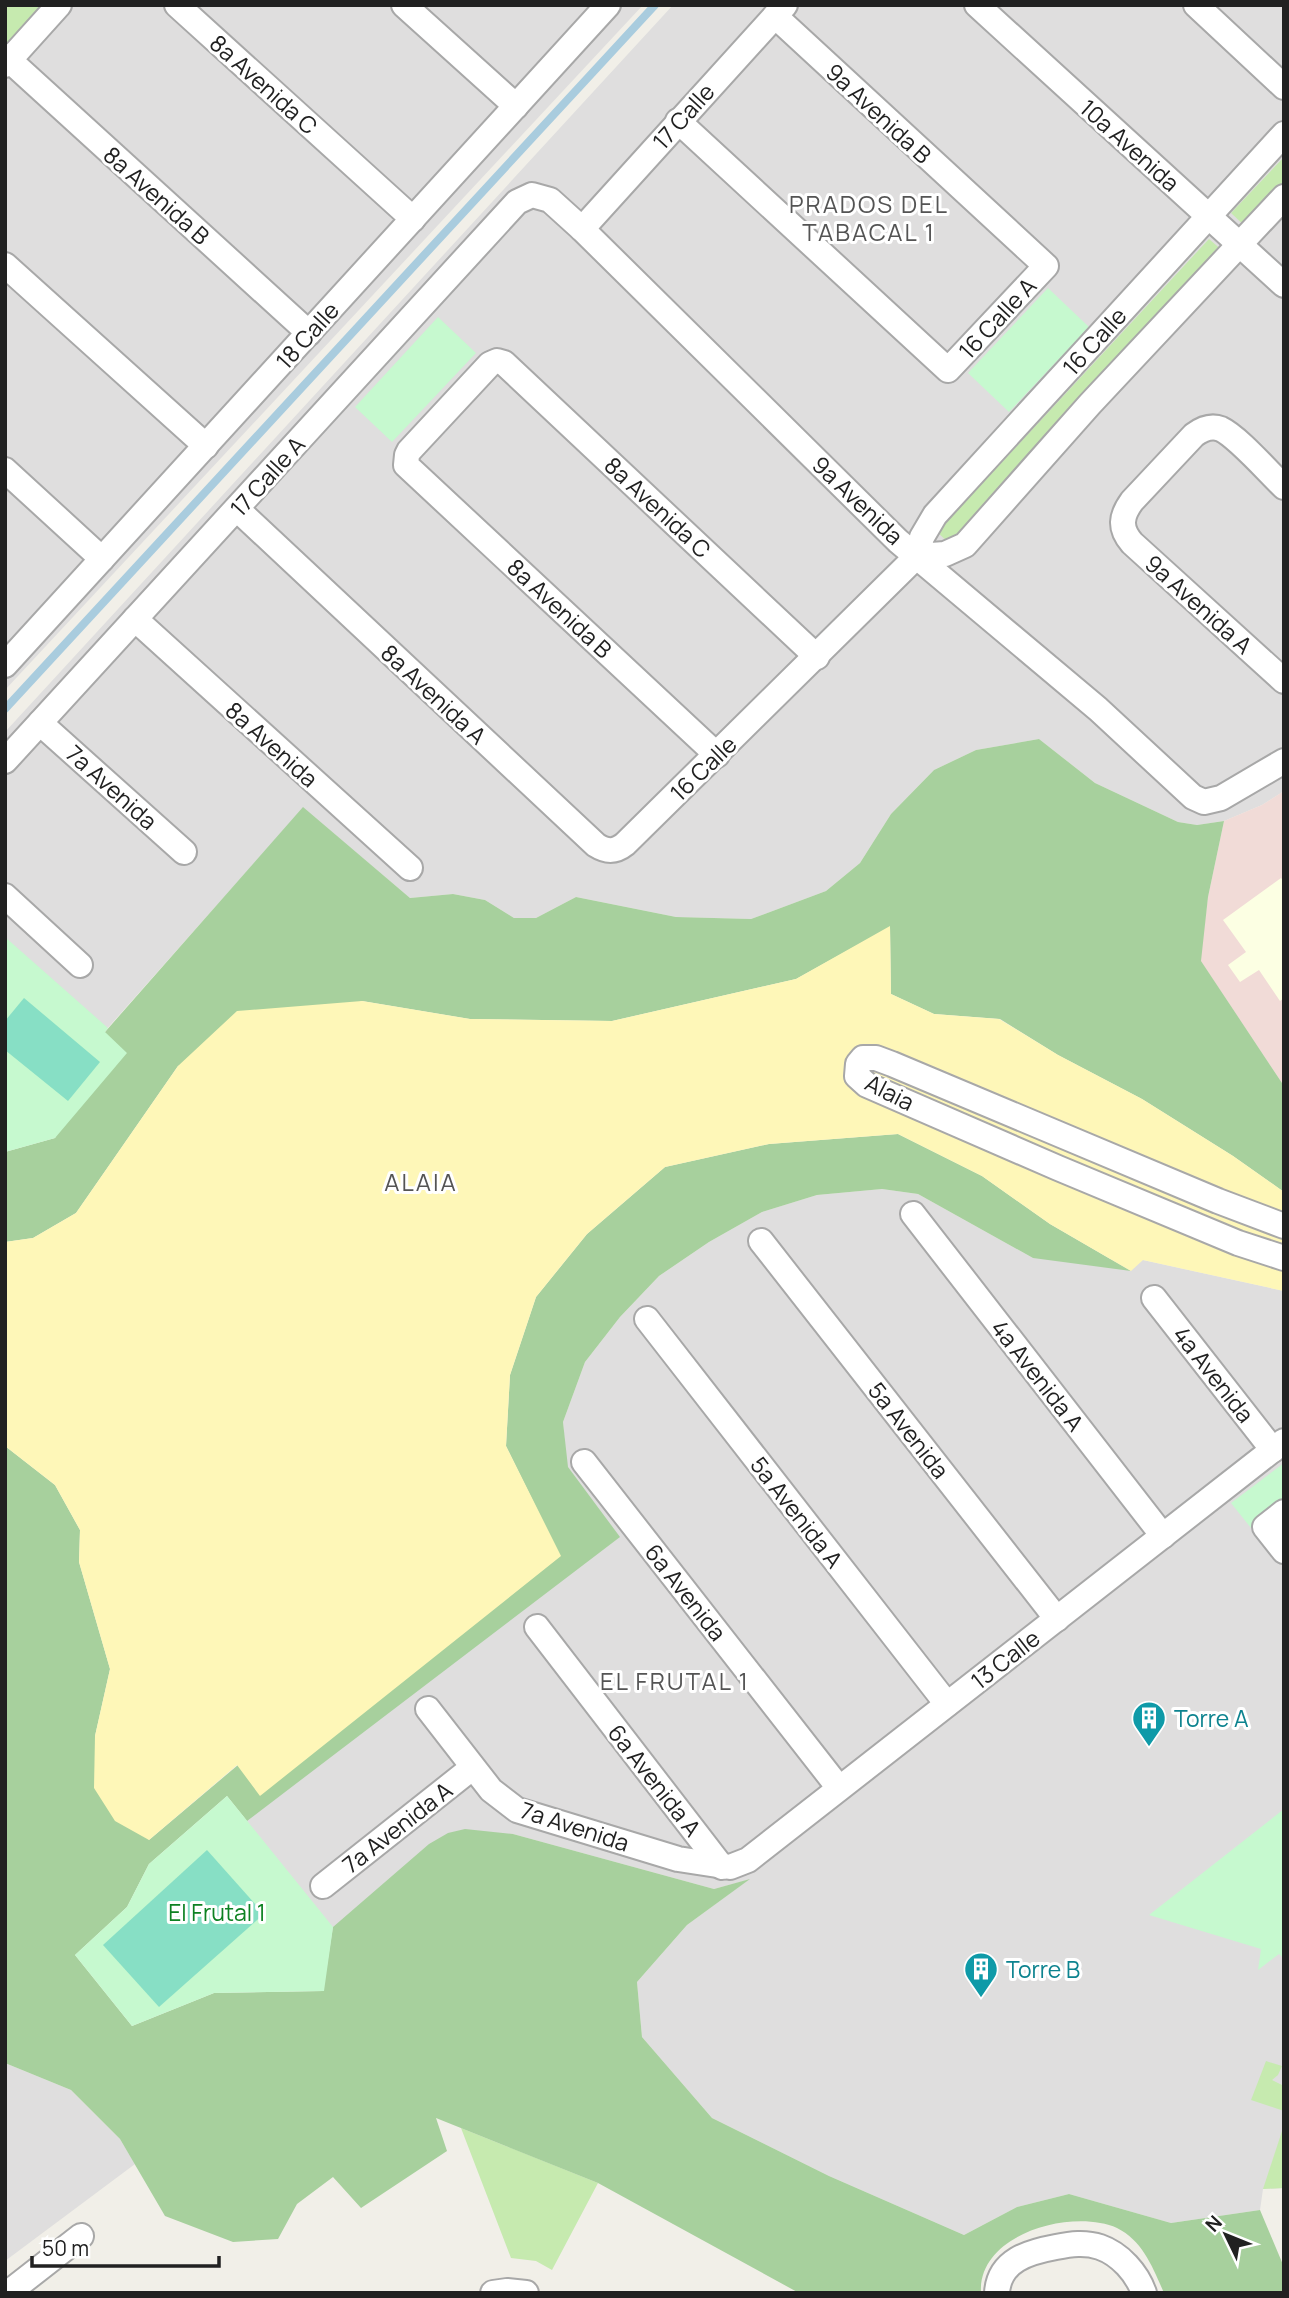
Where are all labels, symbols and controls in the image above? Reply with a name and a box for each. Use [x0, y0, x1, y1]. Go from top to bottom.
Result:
street label: 8a Avenida C [203, 27, 325, 141]
street label: 9a Avenida B [819, 56, 939, 170]
street label: 17 Calle [645, 76, 721, 156]
street label: 10a Avenida [1073, 92, 1187, 198]
street label: 8a Avenida B [97, 139, 217, 251]
district label: PRADOS DEL TABACAL 1 [789, 187, 949, 248]
street label: 16 Calle A [951, 270, 1043, 366]
street label: 18 Calle [268, 294, 346, 376]
street label: 16 Calle [1055, 300, 1133, 382]
street label: 17 Calle A [222, 429, 312, 523]
street label: 8a Avenida C [598, 449, 718, 565]
street label: 9a Avenida [806, 449, 910, 551]
street label: 9a Avenida A [1138, 547, 1260, 661]
street label: 8a Avenida B [501, 551, 619, 665]
street label: 8a Avenida A [374, 637, 494, 751]
street label: 8a Avenida [219, 694, 325, 794]
street label: 16 Calle [663, 728, 743, 808]
street label: 7a Avenida [60, 738, 164, 836]
street label: Alaia [860, 1066, 920, 1118]
district label: ALAIA [384, 1165, 458, 1198]
street label: 4a Avenida A [984, 1313, 1092, 1438]
street label: 4a Avenida [1166, 1319, 1262, 1429]
street label: 5a Avenida [861, 1375, 957, 1485]
street label: 5a Avenida A [743, 1450, 851, 1575]
street label: 6a Avenida [638, 1537, 734, 1647]
street label: 13 Calle [964, 1622, 1046, 1696]
district label: EL FRUTAL 1 [600, 1664, 750, 1697]
building icon: Torre A [1130, 1699, 1168, 1748]
place label: Torre A [1174, 1702, 1249, 1734]
street label: 6a Avenida A [601, 1717, 709, 1843]
street label: 7a Avenida A [335, 1774, 459, 1880]
street label: 7a Avenida [517, 1793, 633, 1859]
park label: El Frutal 1 [168, 1896, 266, 1928]
building icon: Torre B [962, 1950, 1000, 1999]
place label: Torre B [1006, 1953, 1080, 1985]
north arrow [1191, 2200, 1261, 2270]
text: N [1199, 2210, 1228, 2237]
scale bar [32, 2224, 219, 2268]
text: 50 m [42, 2234, 89, 2262]

